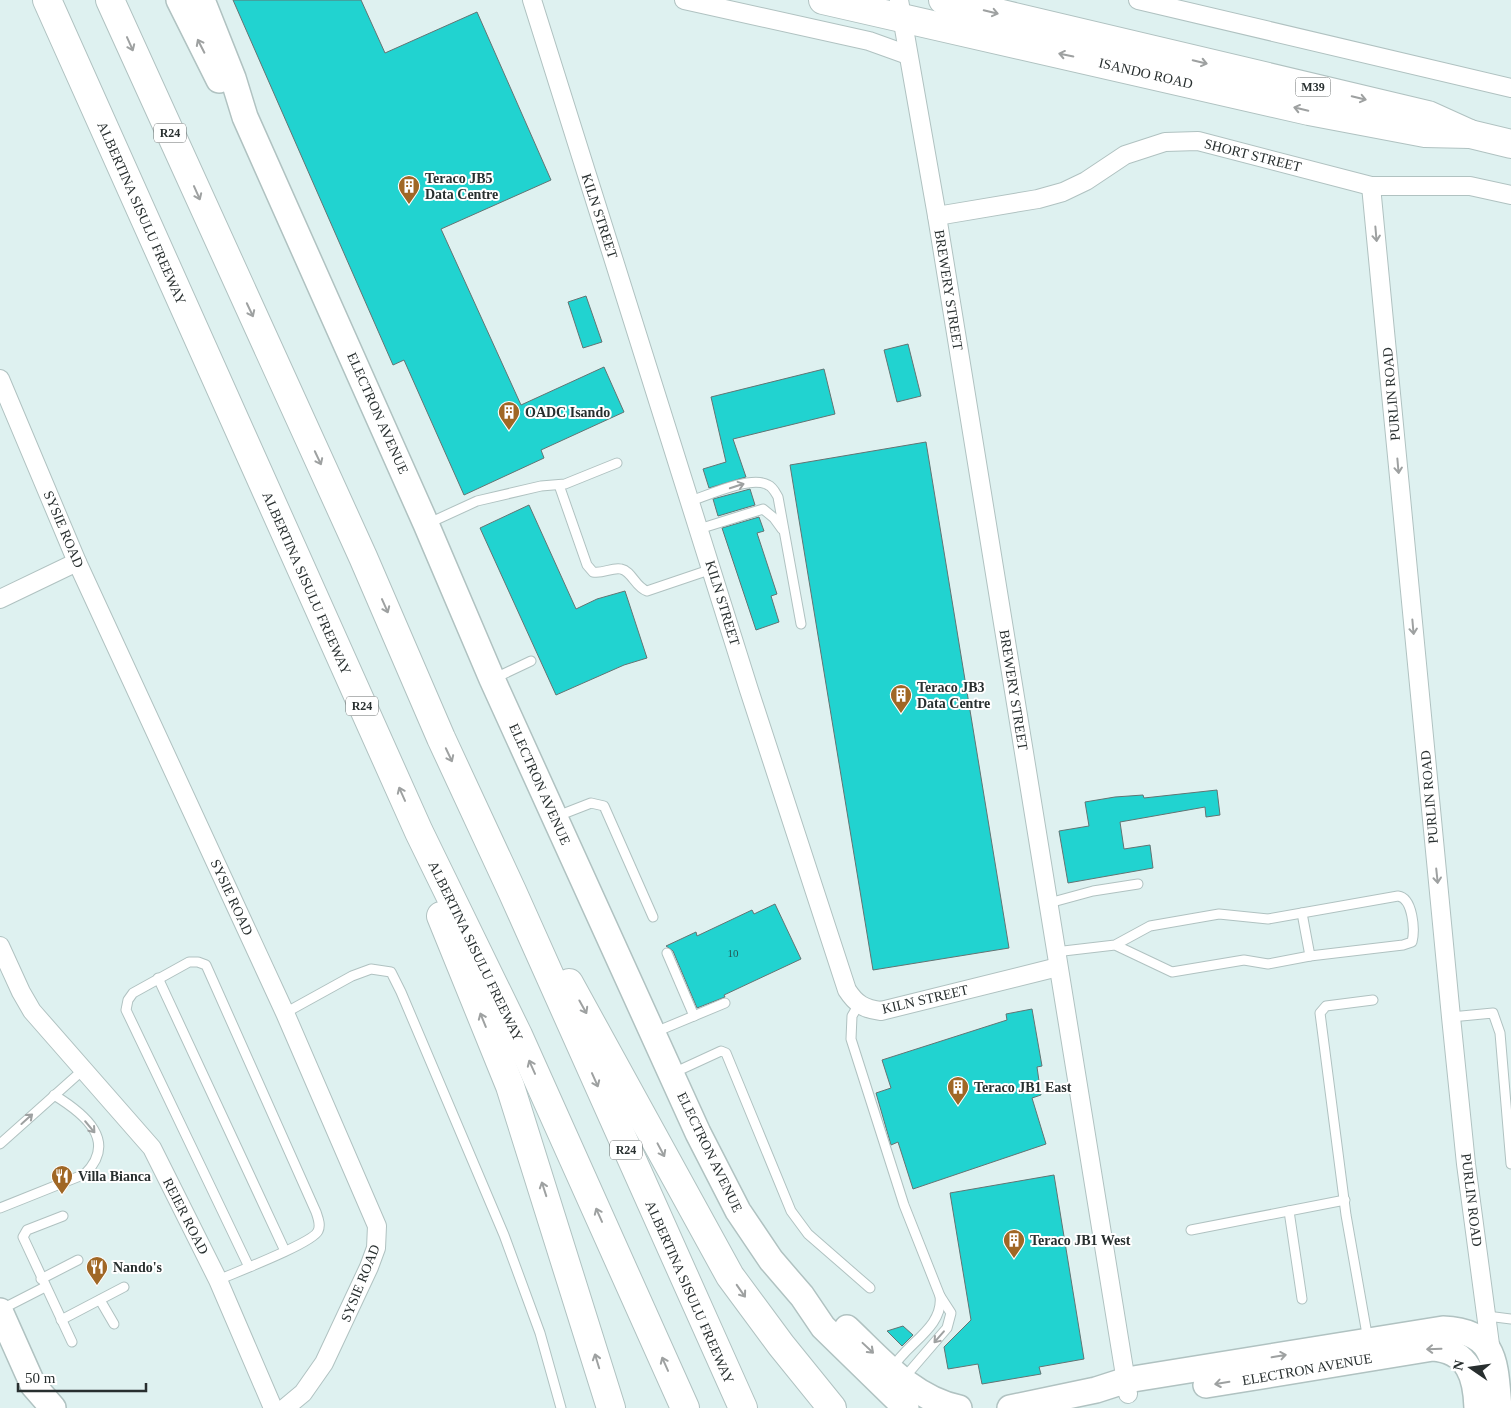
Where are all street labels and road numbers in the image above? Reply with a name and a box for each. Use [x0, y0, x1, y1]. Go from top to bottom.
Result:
street label: ISANDO ROAD [1097, 55, 1194, 92]
road number: M39 [1296, 77, 1330, 96]
street label: ALBERTINA SISULU FREEWAY [94, 119, 189, 307]
road number: R24 [154, 124, 186, 142]
street label: SHORT STREET [1203, 136, 1303, 175]
street label: KILN STREET [579, 172, 620, 261]
street label: BREWERY STREET [932, 229, 966, 352]
street label: PURLIN ROAD [1380, 347, 1403, 441]
street label: ELECTRON AVENUE [344, 350, 411, 476]
street label: SYSIE ROAD [41, 488, 86, 570]
street label: ALBERTINA SISULU FREEWAY [259, 489, 354, 677]
street label: KILN STREET [702, 559, 743, 648]
street label: BREWERY STREET [997, 629, 1031, 752]
road number: R24 [346, 696, 378, 716]
street label: ELECTRON AVENUE [506, 721, 573, 847]
street label: PURLIN ROAD [1418, 750, 1441, 844]
street label: SYSIE ROAD [207, 857, 256, 938]
street label: ALBERTINA SISULU FREEWAY [425, 859, 526, 1044]
street label: KILN STREET [880, 982, 970, 1017]
street label: ELECTRON AVENUE [674, 1090, 745, 1215]
road number: R24 [610, 1140, 642, 1160]
street label: PURLIN ROAD [1458, 1153, 1485, 1247]
street label: REIER ROAD [160, 1176, 211, 1257]
street label: ALBERTINA SISULU FREEWAY [642, 1198, 737, 1386]
street label: SYSIE ROAD [338, 1242, 383, 1324]
street label: ELECTRON AVENUE [1241, 1351, 1373, 1388]

